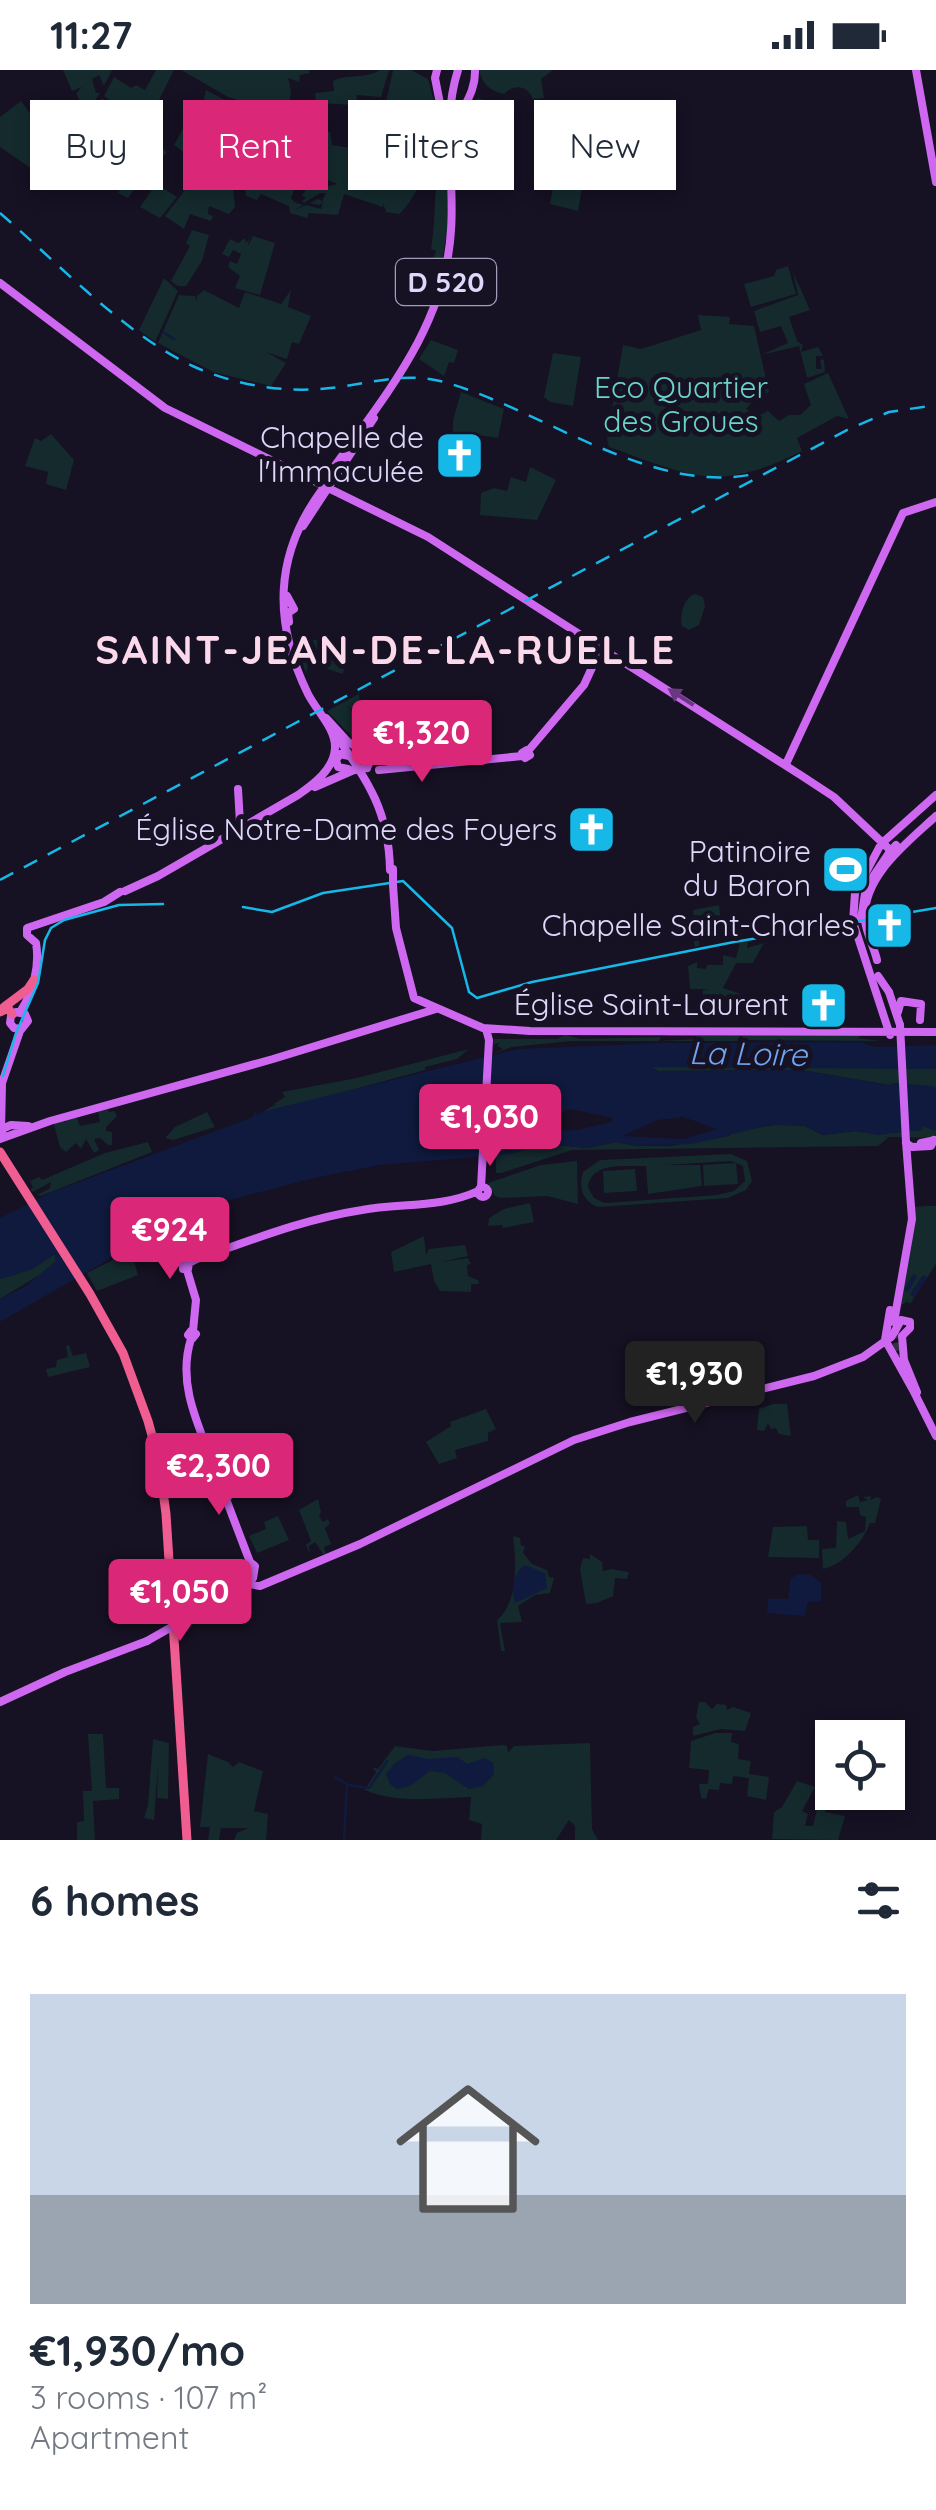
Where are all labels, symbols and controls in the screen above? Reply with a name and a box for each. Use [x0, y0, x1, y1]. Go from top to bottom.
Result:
text: 11:27 [50, 11, 132, 59]
chip: Buy [30, 100, 163, 190]
chip: Rent [183, 100, 328, 190]
chip: Filters [348, 100, 514, 190]
chip: New [534, 100, 676, 190]
road number: D 520 [396, 259, 496, 305]
park label: Eco Quartier des Groues [594, 368, 768, 440]
place label: Chapelle de l'Immaculée [258, 418, 424, 490]
church icon: Chapelle de l'Immaculée [433, 429, 485, 481]
district label: SAINT-JEAN-DE-LA-RUELLE [95, 624, 677, 674]
one-way arrow [668, 689, 695, 707]
pin: €1,320 [341, 700, 503, 785]
text: €1,320 [374, 712, 470, 752]
church icon: Église Notre-Dame des Foyers [566, 804, 618, 856]
place label: Église Notre-Dame des Foyers [135, 810, 557, 848]
place label: Patinoire du Baron [683, 832, 811, 904]
sports icon: Patinoire du Baron [820, 843, 872, 895]
church icon: Chapelle Saint-Charles [864, 900, 916, 952]
place label: Chapelle Saint-Charles [542, 906, 855, 944]
church icon: Église Saint-Laurent [798, 979, 850, 1031]
place label: Église Saint-Laurent [514, 985, 789, 1023]
water label: La Loire [689, 1032, 809, 1074]
pin: €1,030 [409, 1084, 571, 1169]
text: €1,030 [441, 1096, 539, 1136]
pin: €924 [111, 1197, 229, 1282]
text: €924 [132, 1209, 208, 1249]
pin: €1,930 [614, 1341, 776, 1426]
text: €1,930 [647, 1353, 743, 1393]
pin: €2,300 [138, 1433, 300, 1518]
text: €2,300 [167, 1445, 271, 1485]
pin: €1,050 [99, 1559, 261, 1644]
text: €1,050 [130, 1571, 230, 1611]
map controls [815, 1720, 905, 1810]
button: locate [815, 1720, 905, 1810]
icon: filters [851, 1873, 906, 1928]
text: 6 homes [30, 1874, 200, 1927]
icon: home [378, 2059, 558, 2239]
text: €1,930/mo [30, 2324, 245, 2377]
text: 3 rooms · 107 m² [30, 2377, 267, 2417]
text: Apartment [30, 2417, 189, 2457]

